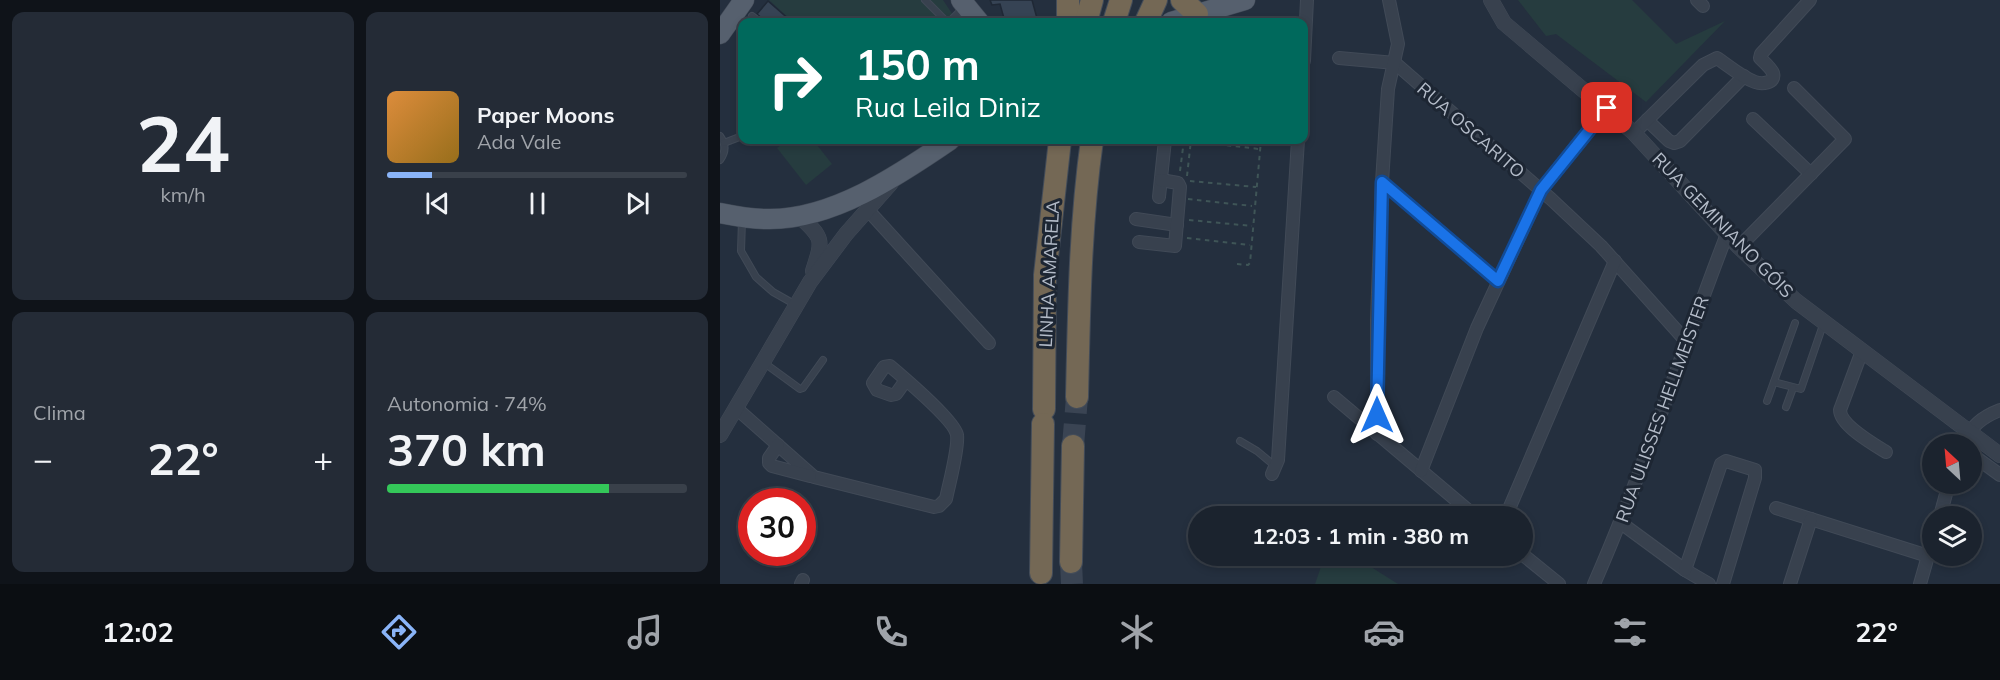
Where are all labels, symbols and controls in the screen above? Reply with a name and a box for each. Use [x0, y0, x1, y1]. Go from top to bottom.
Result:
text: 150 m [855, 38, 980, 91]
icon: right [756, 42, 834, 120]
street label: RUA OSCARITO [1413, 77, 1529, 183]
pin [1581, 82, 1632, 133]
text: Rua Leila Diniz [855, 90, 1041, 124]
icon: arrive [1590, 91, 1623, 124]
text: 24 [136, 94, 230, 192]
text: Paper Moons [477, 101, 615, 129]
text: Ada Vale [477, 129, 561, 154]
street label: RUA GEMINIANO GÓIS [1647, 147, 1799, 303]
text: km/h [160, 182, 206, 207]
icon: previous [421, 187, 454, 220]
icon: pause [521, 187, 554, 220]
icon: next [621, 187, 654, 220]
street label: LINHA AMARELA [1034, 200, 1064, 348]
street label: RUA ULISSES HELLMEISTER [1610, 293, 1714, 525]
position arrow [1345, 383, 1409, 447]
text: Autonomia · 74% [387, 391, 547, 416]
text: Clima [33, 400, 86, 425]
text: 370 km [387, 421, 546, 477]
text: 22° [147, 430, 219, 486]
north arrow [1922, 434, 1982, 494]
map controls [1922, 434, 1982, 566]
text: − [33, 438, 53, 479]
text: + [313, 438, 333, 479]
speed limit sign: 30 [738, 488, 816, 566]
button: layers [1922, 506, 1982, 566]
text: 12:03 · 1 min · 380 m [1252, 522, 1469, 550]
icon: directions [378, 611, 420, 653]
icon: music [624, 611, 666, 653]
icon: phone [870, 611, 912, 653]
icon: climate [1116, 611, 1158, 653]
icon: car [1363, 611, 1405, 653]
icon: filters [1609, 611, 1651, 653]
text: 12:02 [102, 615, 174, 649]
text: 22° [1855, 615, 1898, 649]

